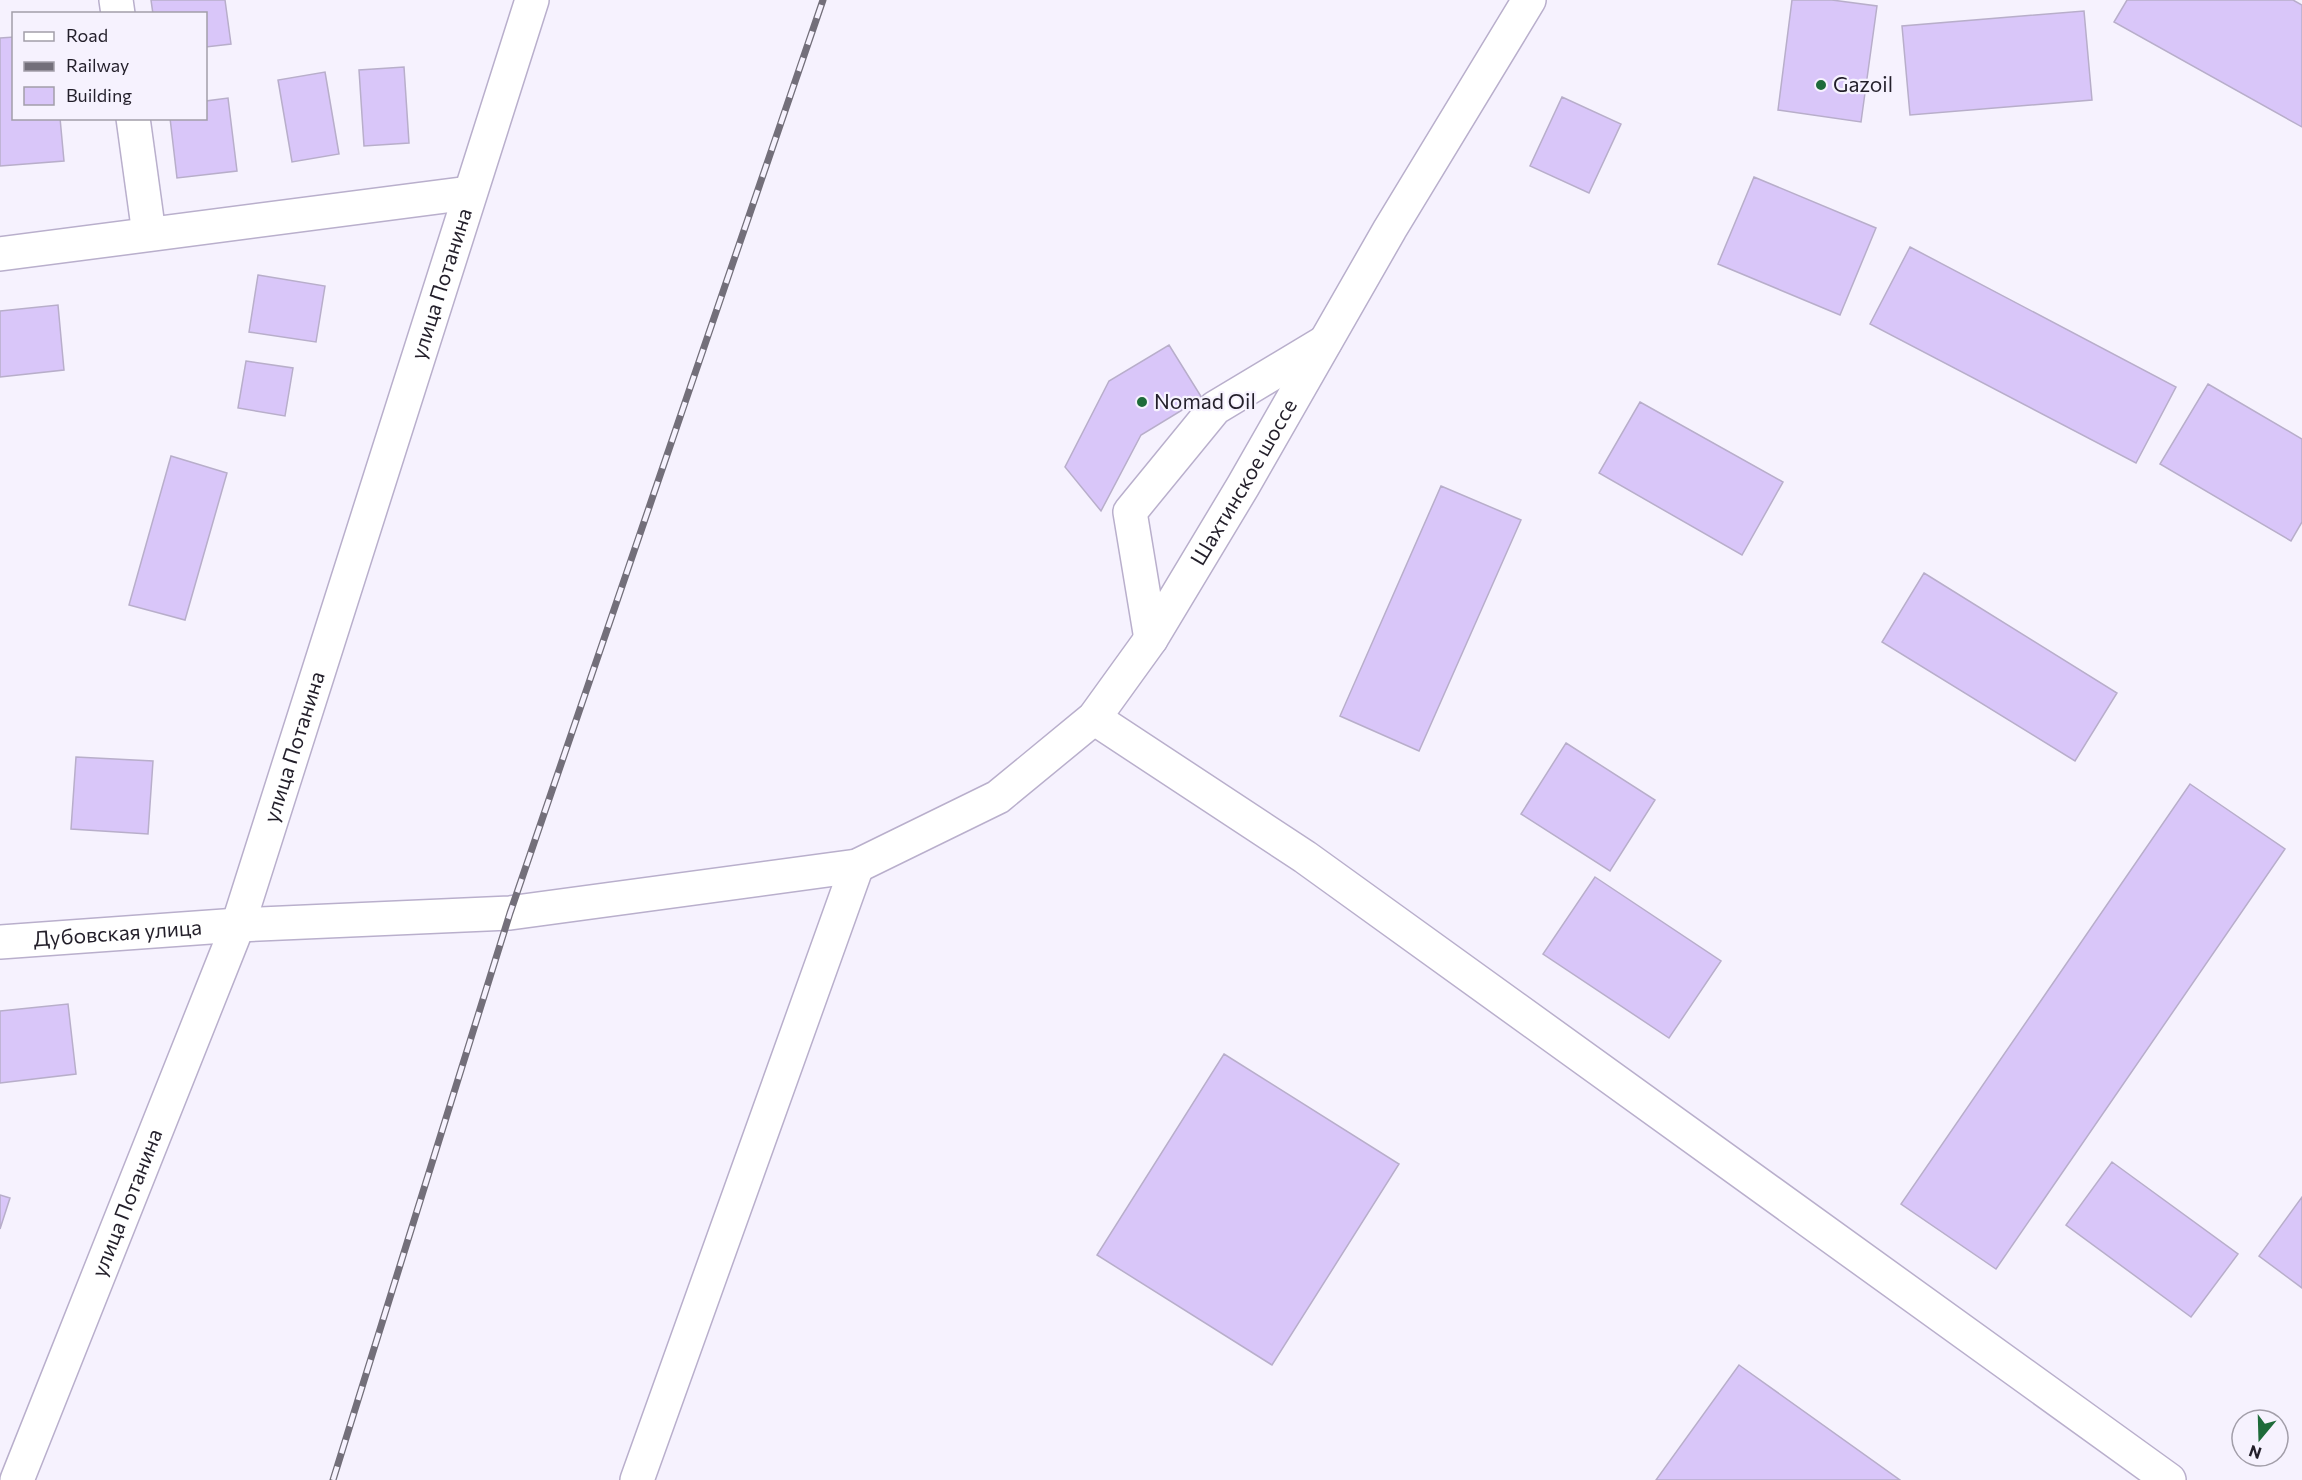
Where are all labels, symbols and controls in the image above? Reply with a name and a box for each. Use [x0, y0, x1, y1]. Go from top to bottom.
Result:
legend [12, 12, 207, 120]
text: Road [66, 24, 108, 46]
text: Railway [66, 54, 129, 76]
place label: Gazoil [1833, 71, 1893, 96]
marker: Gazoil [1814, 78, 1828, 92]
text: Building [66, 84, 132, 106]
street label: улица Потанина [405, 205, 476, 362]
place label: Nomad Oil [1154, 388, 1256, 413]
street label: Шахтинское шоссе [1184, 394, 1301, 569]
marker: Nomad Oil [1135, 395, 1149, 409]
street label: улица Потанина [257, 668, 329, 825]
street label: Дубовская улица [33, 914, 203, 951]
street label: улица Потанина [85, 1125, 167, 1280]
north arrow [2230, 1408, 2290, 1468]
text: N [2246, 1442, 2264, 1464]

